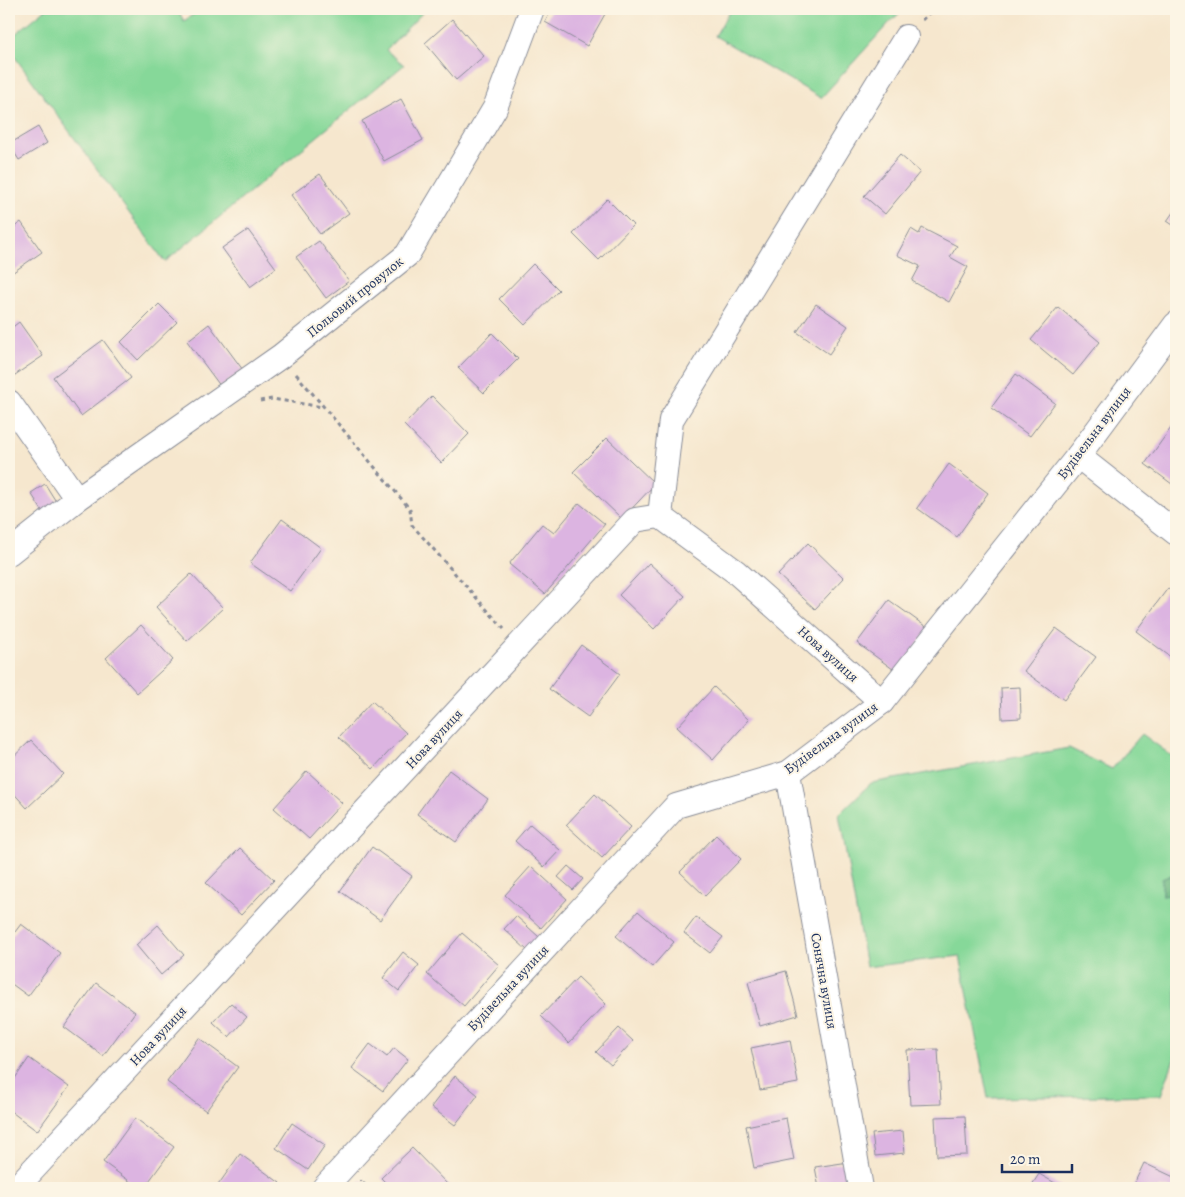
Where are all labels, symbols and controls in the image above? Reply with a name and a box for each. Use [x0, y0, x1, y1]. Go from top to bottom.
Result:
street label: Польовий провулок [303, 252, 407, 342]
street label: Будівельна вулиця [1053, 382, 1135, 483]
street label: Нова вулиця [793, 622, 863, 687]
street label: Будівельна вулиця [780, 697, 882, 779]
street label: Нова вулиця [401, 705, 467, 773]
street label: Сонячна вулиця [806, 931, 842, 1031]
street label: Будівельна вулиця [463, 941, 553, 1035]
street label: Нова вулиця [125, 1002, 191, 1070]
scale bar [1002, 1142, 1072, 1174]
text: 20 m [1010, 1149, 1041, 1169]

